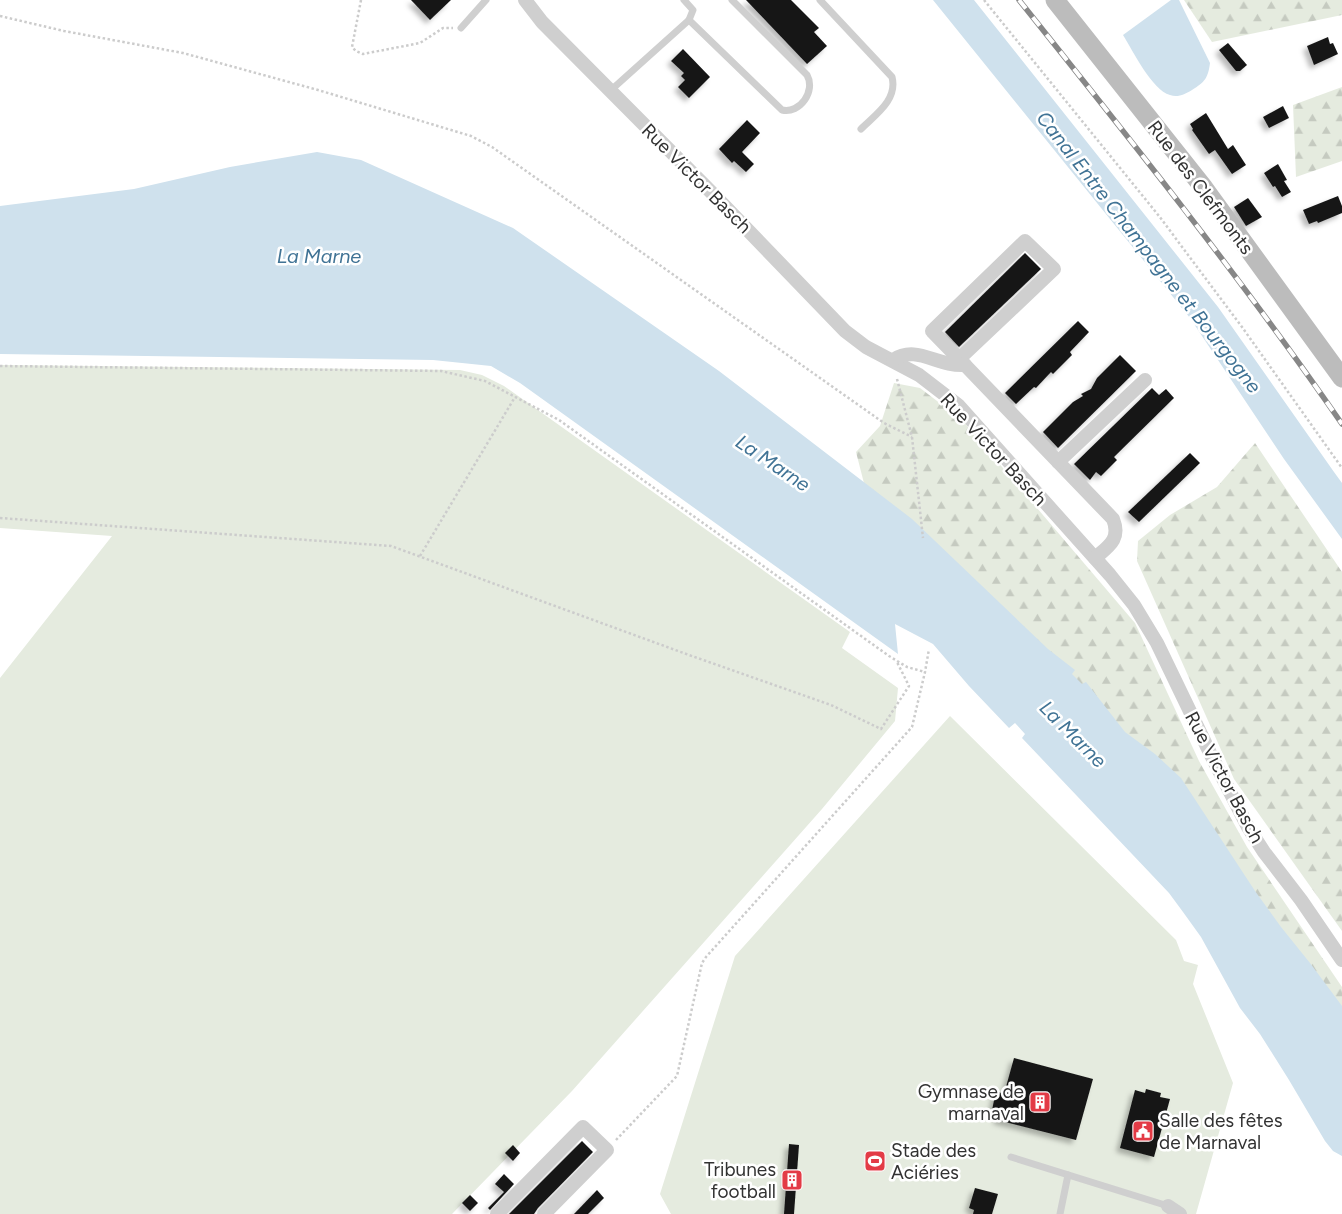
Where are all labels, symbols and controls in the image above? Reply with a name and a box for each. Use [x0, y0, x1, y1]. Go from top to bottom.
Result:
water label: Canal Entre Champagne et Bourgogne [1031, 106, 1267, 398]
street label: Rue des Clefmonts [1143, 116, 1259, 259]
street label: Rue Victor Basch [637, 119, 756, 238]
water label: La Marne [277, 244, 361, 268]
street label: Rue Victor Basch [936, 388, 1052, 510]
water label: La Marne [731, 429, 815, 497]
water label: La Marne [1035, 696, 1111, 772]
street label: Rue Victor Basch [1180, 707, 1269, 847]
place label: Gymnase de marnaval [918, 1080, 1024, 1125]
building icon: Gymnase de marnaval [1028, 1090, 1052, 1114]
place label: Salle des fêtes de Marnaval [1159, 1109, 1283, 1154]
public building icon: Salle des fêtes de Marnaval [1131, 1119, 1155, 1143]
place label: Stade des Aciéries [891, 1139, 976, 1184]
sports icon: Stade des Aciéries [863, 1149, 887, 1173]
place label: Tribunes football [704, 1158, 776, 1203]
building icon: Tribunes football [780, 1168, 804, 1192]

